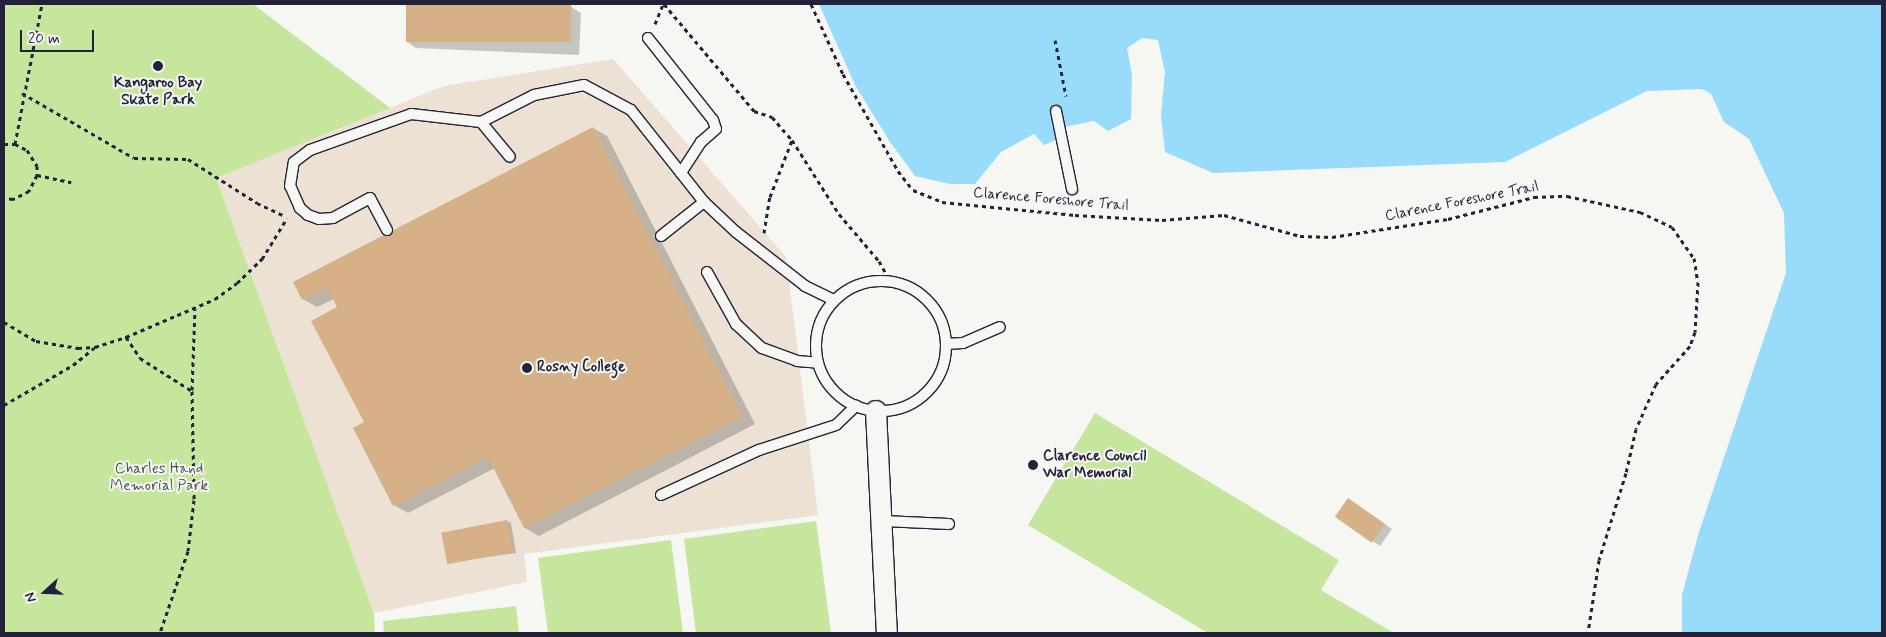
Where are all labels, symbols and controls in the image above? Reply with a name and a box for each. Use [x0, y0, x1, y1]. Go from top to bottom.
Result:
scale bar [22, 20, 96, 52]
text: 20 m [28, 29, 60, 49]
marker: Kangaroo Bay Skate Park [152, 60, 164, 72]
place label: Kangaroo Bay Skate Park [114, 74, 202, 109]
street label: Clarence Foreshore Trail [1386, 179, 1538, 225]
street label: Clarence Foreshore Trail [975, 184, 1127, 216]
place label: Rosny College [537, 359, 627, 377]
marker: Rosny College [521, 362, 533, 374]
place label: Clarence Council War Memorial [1043, 447, 1148, 482]
marker: Clarence Council War Memorial [1027, 459, 1039, 471]
park label: Charles Hand Memorial Park [110, 460, 208, 495]
north arrow [20, 567, 70, 617]
text: N [21, 590, 41, 605]

